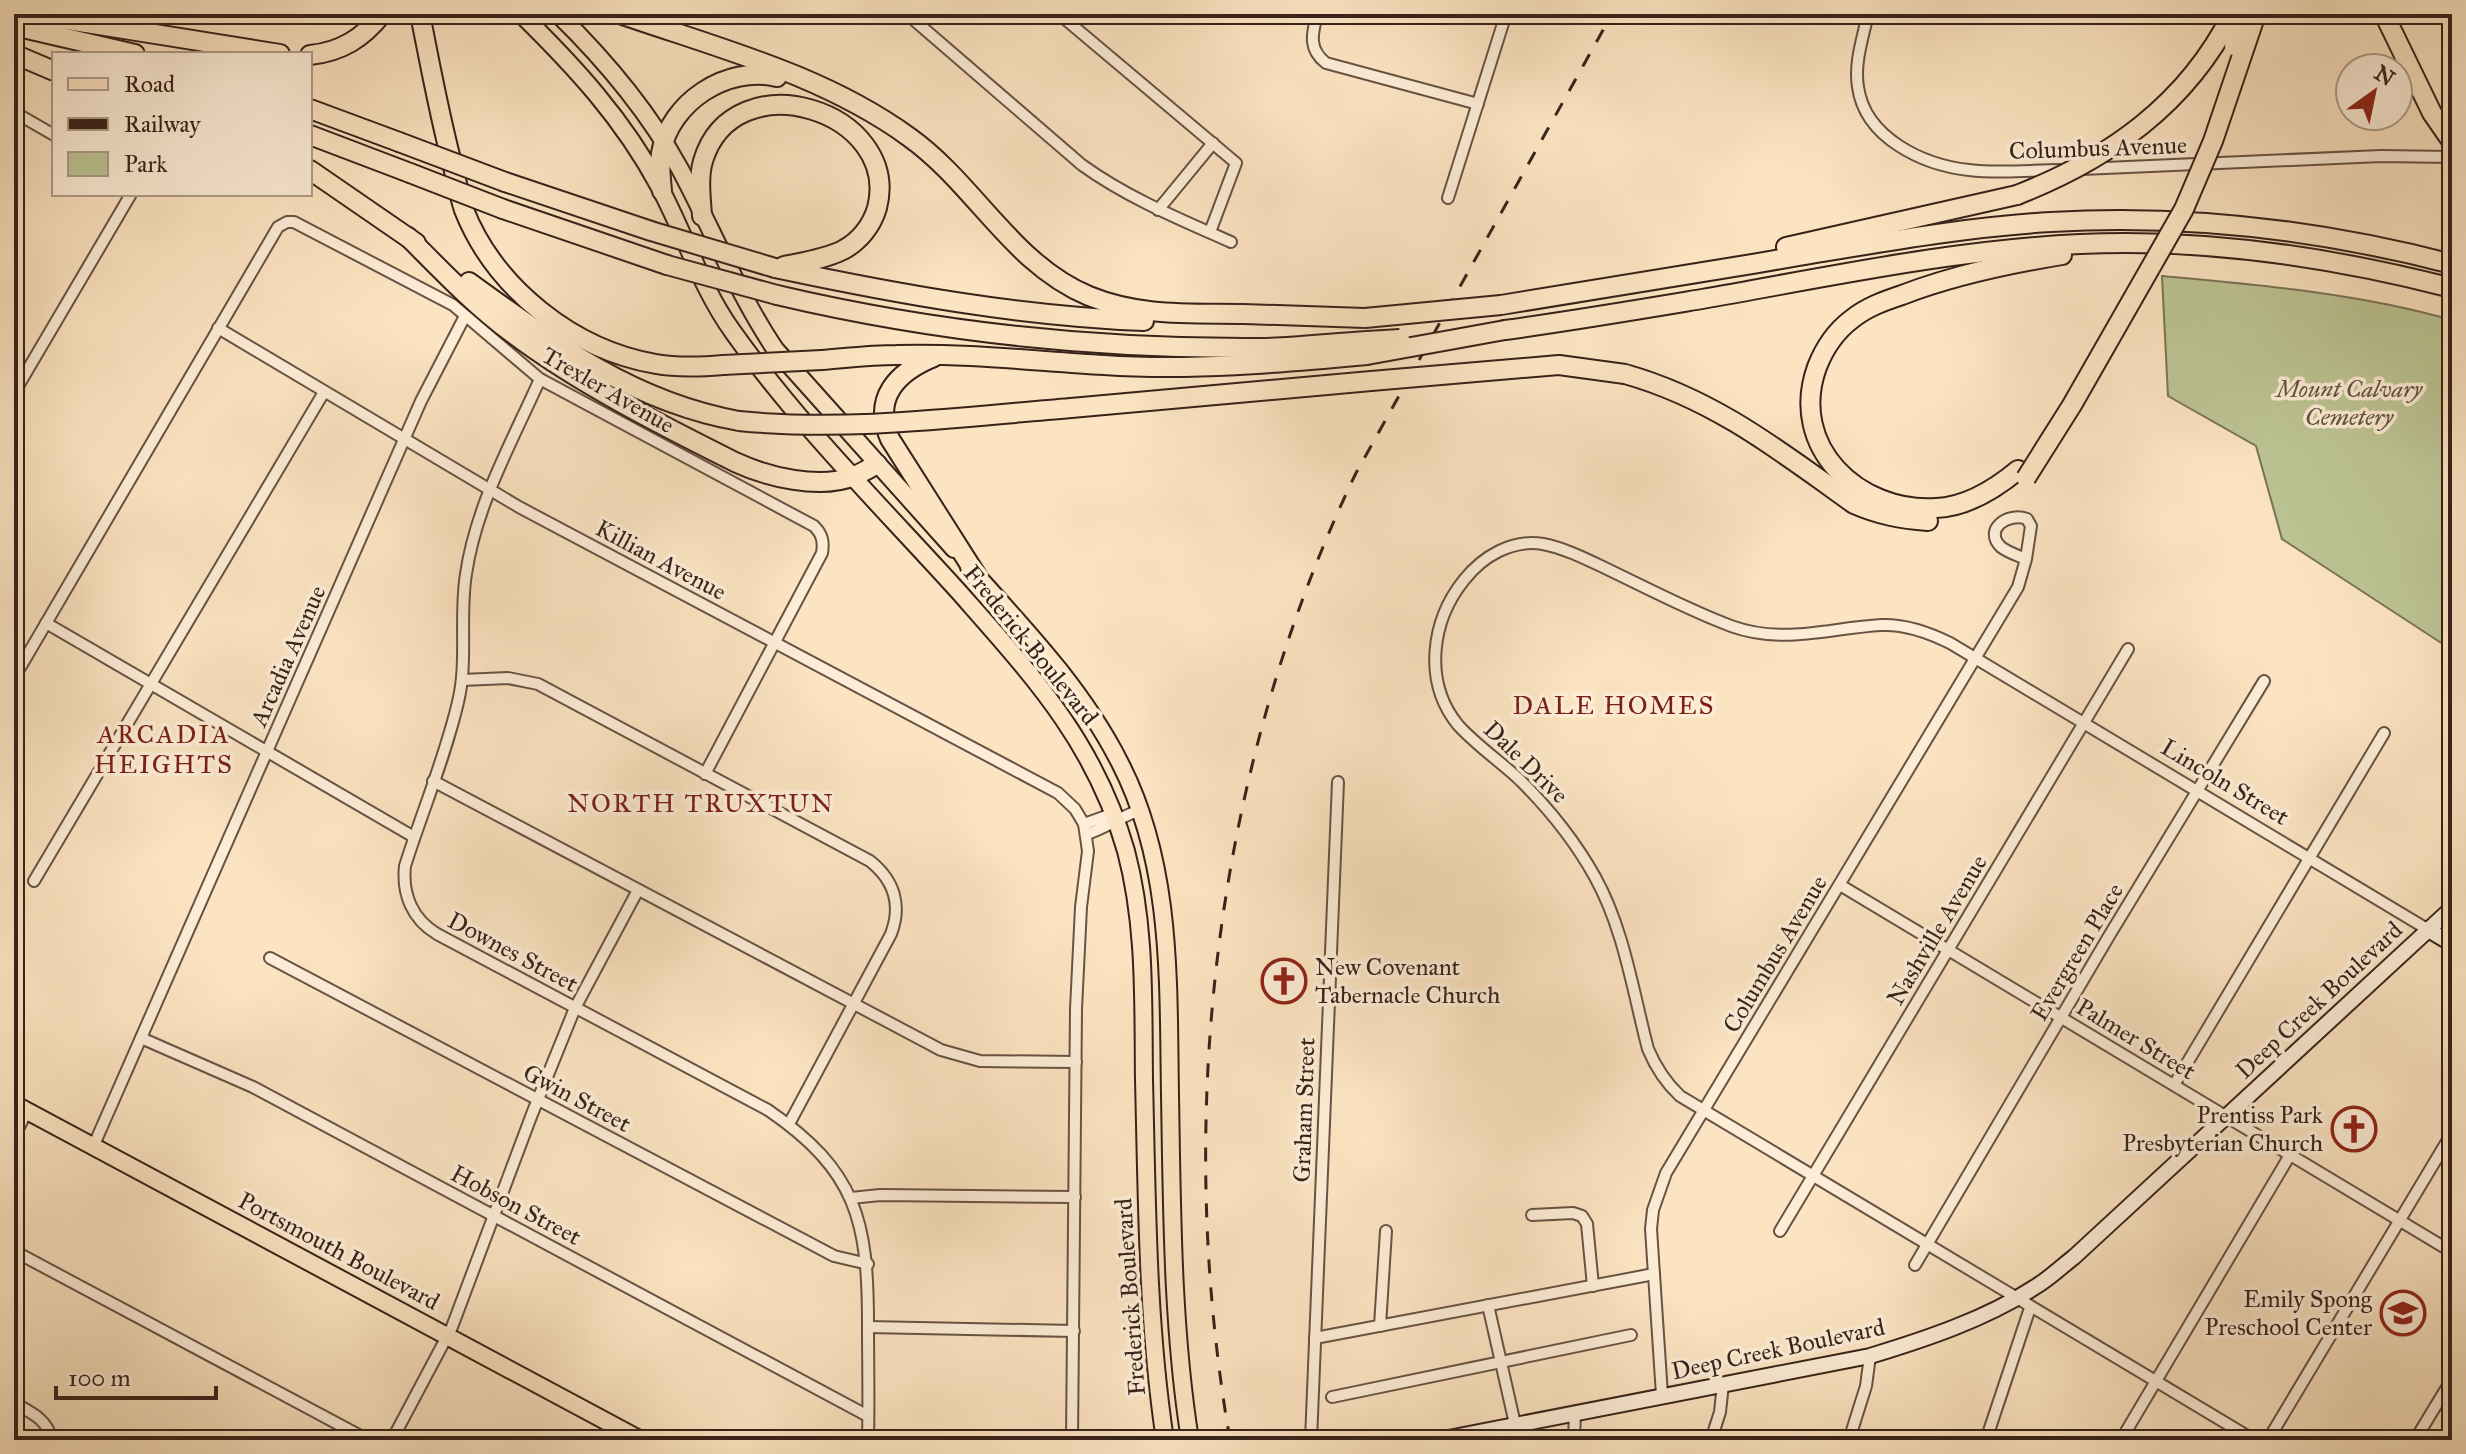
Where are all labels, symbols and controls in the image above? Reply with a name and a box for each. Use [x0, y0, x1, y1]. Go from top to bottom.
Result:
legend [52, 52, 312, 196]
north arrow [2334, 52, 2414, 132]
text: N [2369, 59, 2400, 92]
text: Road [124, 69, 175, 99]
text: Railway [124, 109, 201, 139]
street label: Columbus Avenue [2008, 130, 2188, 166]
text: Park [124, 149, 168, 179]
street label: Trexler Avenue [536, 340, 680, 440]
park label: Mount Calvary Cemetery [2274, 374, 2423, 432]
street label: Killian Avenue [591, 513, 731, 607]
street label: Frederick Boulevard [957, 559, 1105, 731]
street label: Arcadia Avenue [243, 581, 332, 732]
district label: DALE HOMES [1512, 689, 1716, 721]
street label: Dale Drive [1477, 714, 1575, 810]
district label: ARCADIA HEIGHTS [94, 718, 234, 780]
street label: Lincoln Street [2156, 732, 2295, 832]
district label: NORTH TRUXTUN [567, 787, 835, 819]
street label: Nashville Avenue [1880, 849, 1994, 1011]
street label: Columbus Avenue [1716, 870, 1834, 1038]
street label: Evergreen Place [2024, 878, 2130, 1026]
street label: Downes Street [443, 905, 584, 999]
street label: Deep Creek Boulevard [2229, 915, 2409, 1085]
place label: New Covenant Tabernacle Church [1315, 952, 1500, 1010]
church icon: New Covenant Tabernacle Church [1260, 957, 1308, 1005]
street label: Palmer Street [2071, 992, 2202, 1087]
street label: Graham Street [1286, 1036, 1322, 1183]
street label: Gwin Street [518, 1057, 636, 1139]
place label: Prentiss Park Presbyterian Church [2122, 1100, 2324, 1158]
church icon: Prentiss Park Presbyterian Church [2330, 1105, 2378, 1153]
street label: Hobson Street [446, 1158, 587, 1252]
street label: Portsmouth Boulevard [233, 1185, 445, 1317]
street label: Frederick Boulevard [1108, 1197, 1152, 1397]
place label: Emily Spong Preschool Center [2205, 1284, 2373, 1342]
school or university icon: Emily Spong Preschool Center [2379, 1289, 2427, 1337]
street label: Deep Creek Boulevard [1669, 1312, 1887, 1386]
scale bar [56, 1350, 216, 1400]
text: 100 m [68, 1363, 131, 1393]

